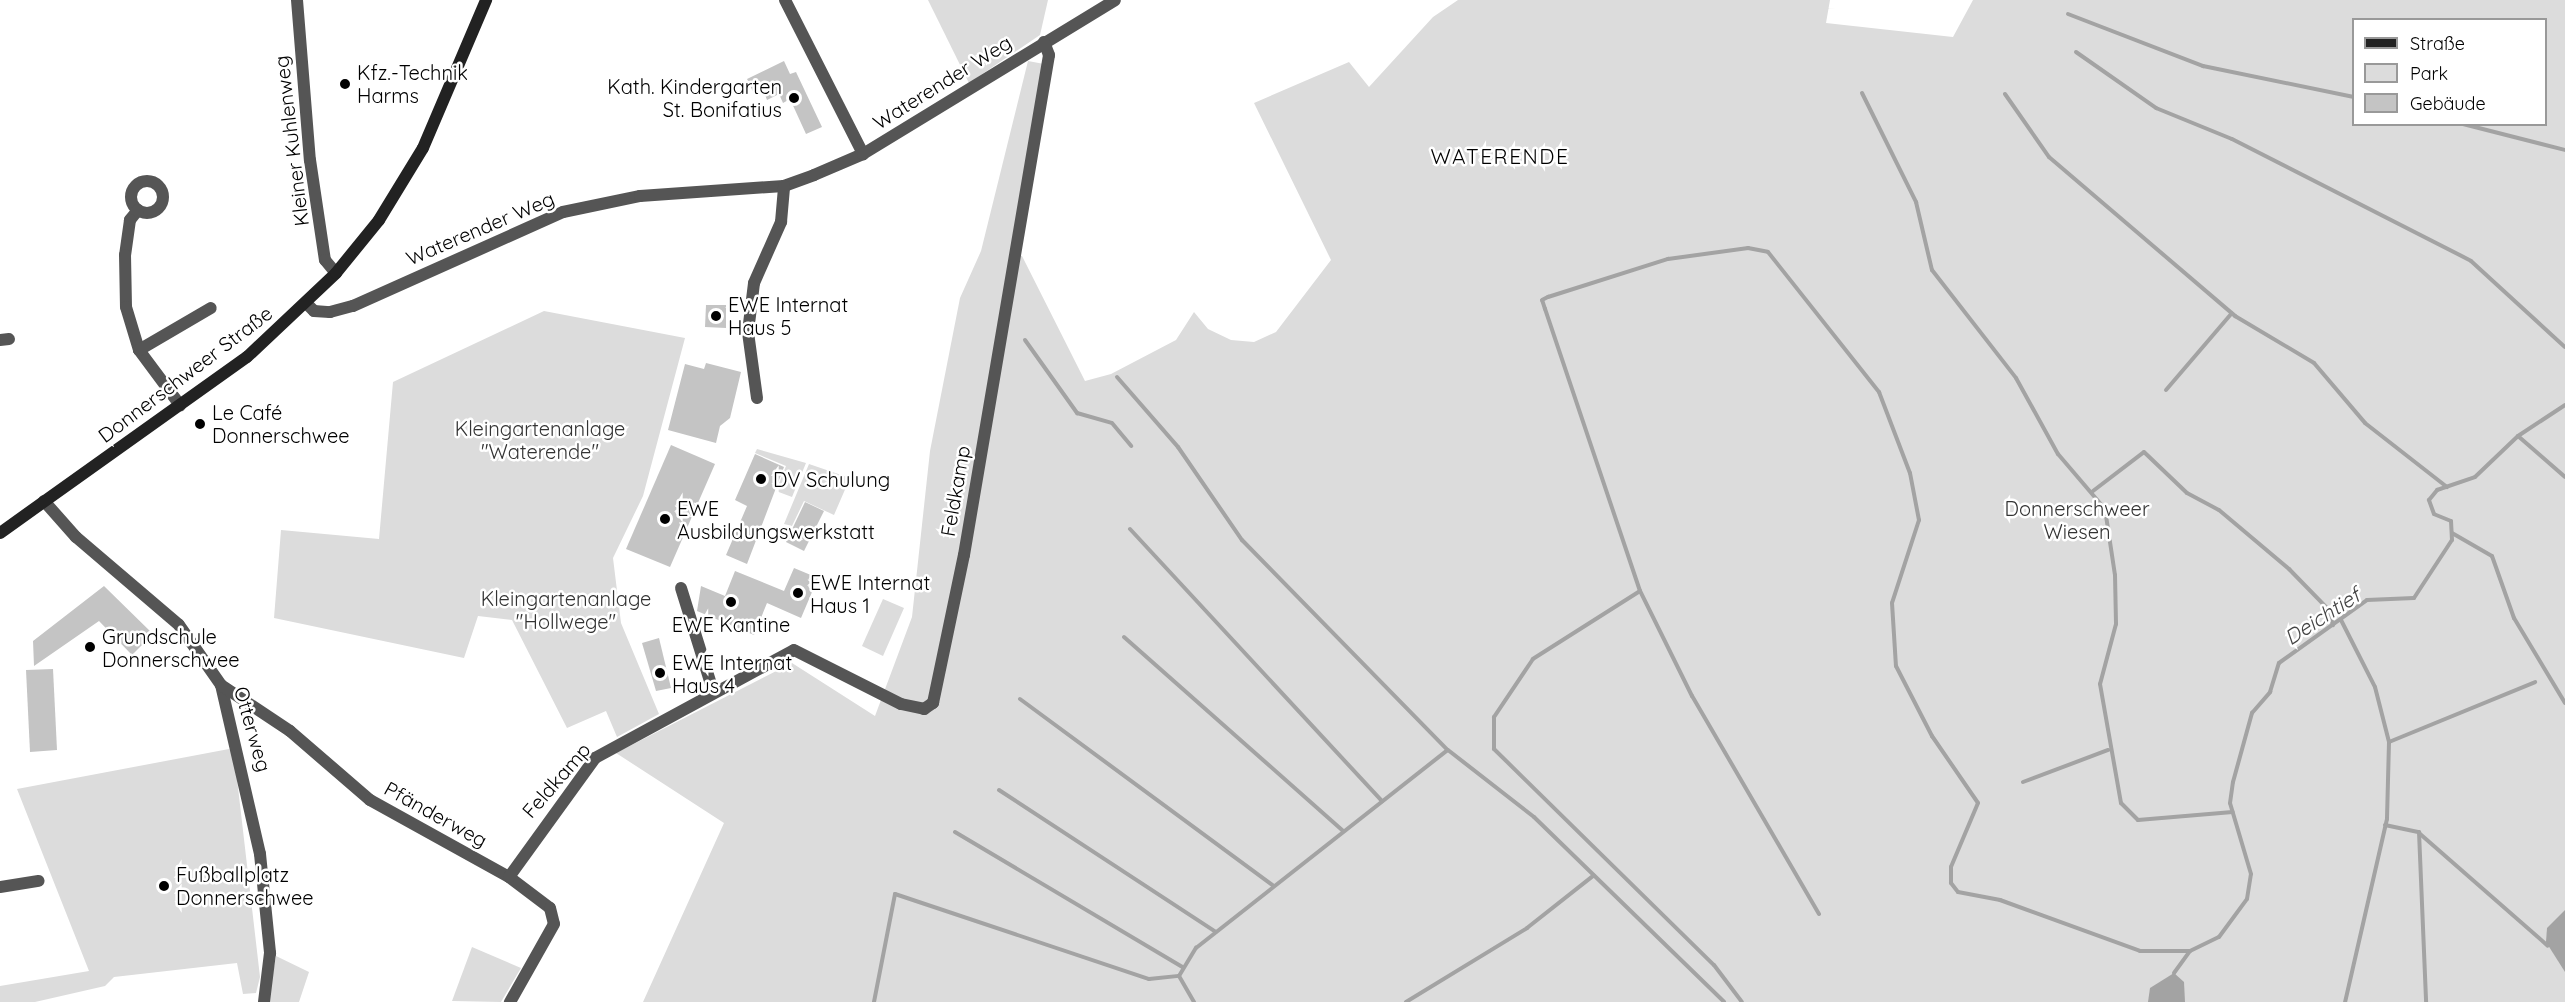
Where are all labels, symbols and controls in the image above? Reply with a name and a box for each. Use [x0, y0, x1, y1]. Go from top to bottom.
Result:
legend [2352, 18, 2547, 126]
street label: Waterender Weg [868, 30, 1016, 134]
text: Straße [2410, 32, 2465, 55]
street label: Kleiner Kuhlenweg [269, 54, 313, 228]
place label: Kfz.-Technik Harms [357, 60, 468, 107]
text: Park [2410, 62, 2448, 85]
place label: Kath. Kindergarten St. Bonifatius [607, 74, 782, 121]
marker: Kfz.-Technik Harms [338, 77, 352, 91]
marker: Kath. Kindergarten St. Bonifatius [787, 91, 801, 105]
text: Gebäude [2410, 92, 2486, 115]
district label: WATERENDE [1431, 143, 1569, 169]
street label: Waterender Weg [402, 186, 558, 270]
place label: EWE Internat Haus 5 [728, 292, 848, 339]
street label: Donnerschweer Straße [93, 301, 277, 447]
marker: EWE Internat Haus 5 [709, 309, 723, 323]
place label: Le Café Donnerschwee [212, 400, 349, 447]
park label: Kleingartenanlage "Waterende" [455, 416, 625, 463]
marker: Le Café Donnerschwee [193, 417, 207, 431]
street label: Feldkamp [935, 444, 975, 538]
place label: DV Schulung [773, 467, 890, 491]
marker: DV Schulung [754, 472, 768, 486]
place label: EWE Ausbildungswerkstatt [677, 496, 875, 543]
park label: Donnerschweer Wiesen [2004, 496, 2150, 543]
marker: EWE Ausbildungswerkstatt [658, 512, 672, 526]
place label: EWE Internat Haus 1 [810, 570, 930, 617]
water label: Deichtief [2279, 582, 2365, 650]
park label: Kleingartenanlage "Hollwege" [481, 586, 651, 633]
marker: EWE Internat Haus 1 [791, 586, 805, 600]
marker: EWE Kantine [724, 595, 738, 609]
place label: EWE Kantine [672, 612, 790, 636]
place label: Grundschule Donnerschwee [102, 624, 239, 671]
marker: Grundschule Donnerschwee [83, 640, 97, 654]
place label: EWE Internat Haus 4 [672, 650, 792, 697]
marker: EWE Internat Haus 4 [653, 666, 667, 680]
street label: Otterweg [229, 684, 277, 774]
street label: Feldkamp [517, 737, 595, 823]
street label: Pfänderweg [380, 776, 492, 852]
place label: Fußballplatz Donnerschwee [176, 862, 313, 909]
marker: Fußballplatz Donnerschwee [157, 879, 171, 893]

